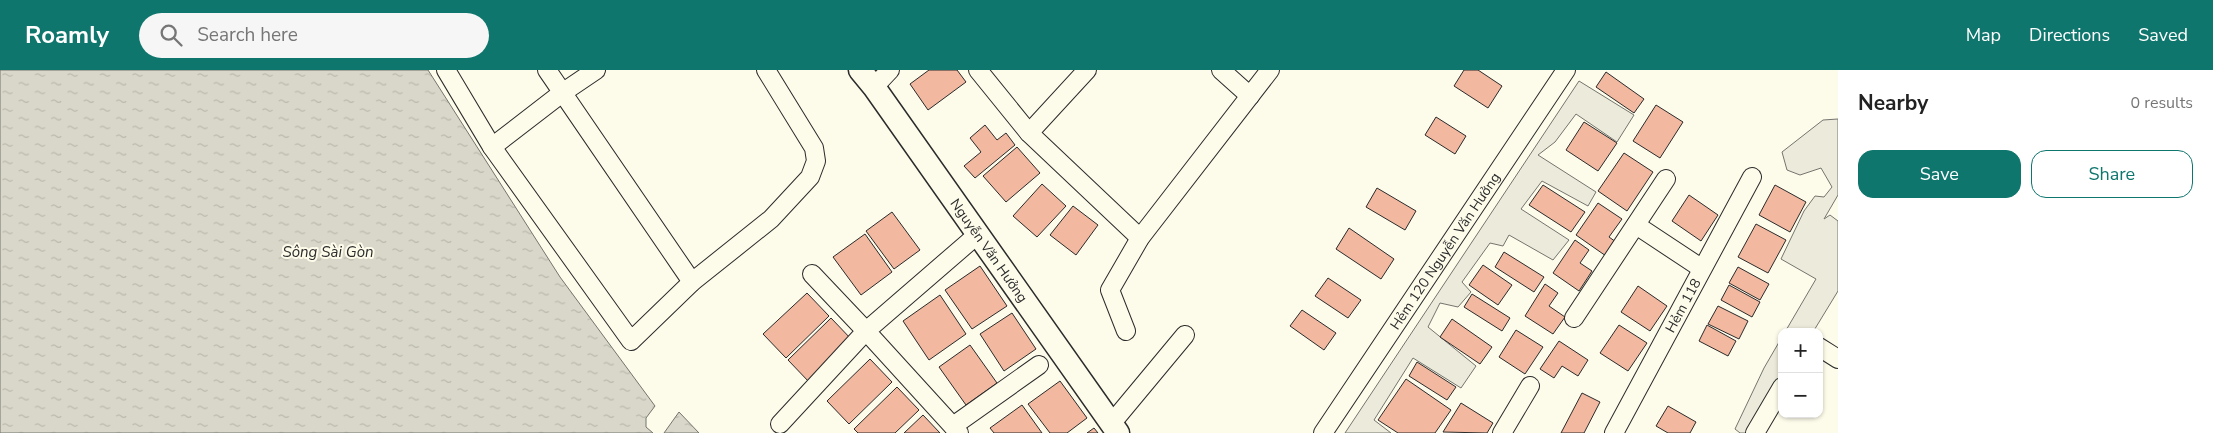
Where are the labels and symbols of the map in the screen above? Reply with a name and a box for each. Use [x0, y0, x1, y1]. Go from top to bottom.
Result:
street label: Hẻm 120 Nguyễn Văn Hưởng [1386, 169, 1505, 334]
street label: Nguyễn Văn Hưởng [946, 195, 1032, 306]
water label: Sông Sài Gòn [283, 242, 374, 262]
street label: Hẻm 118 [1661, 275, 1706, 336]

